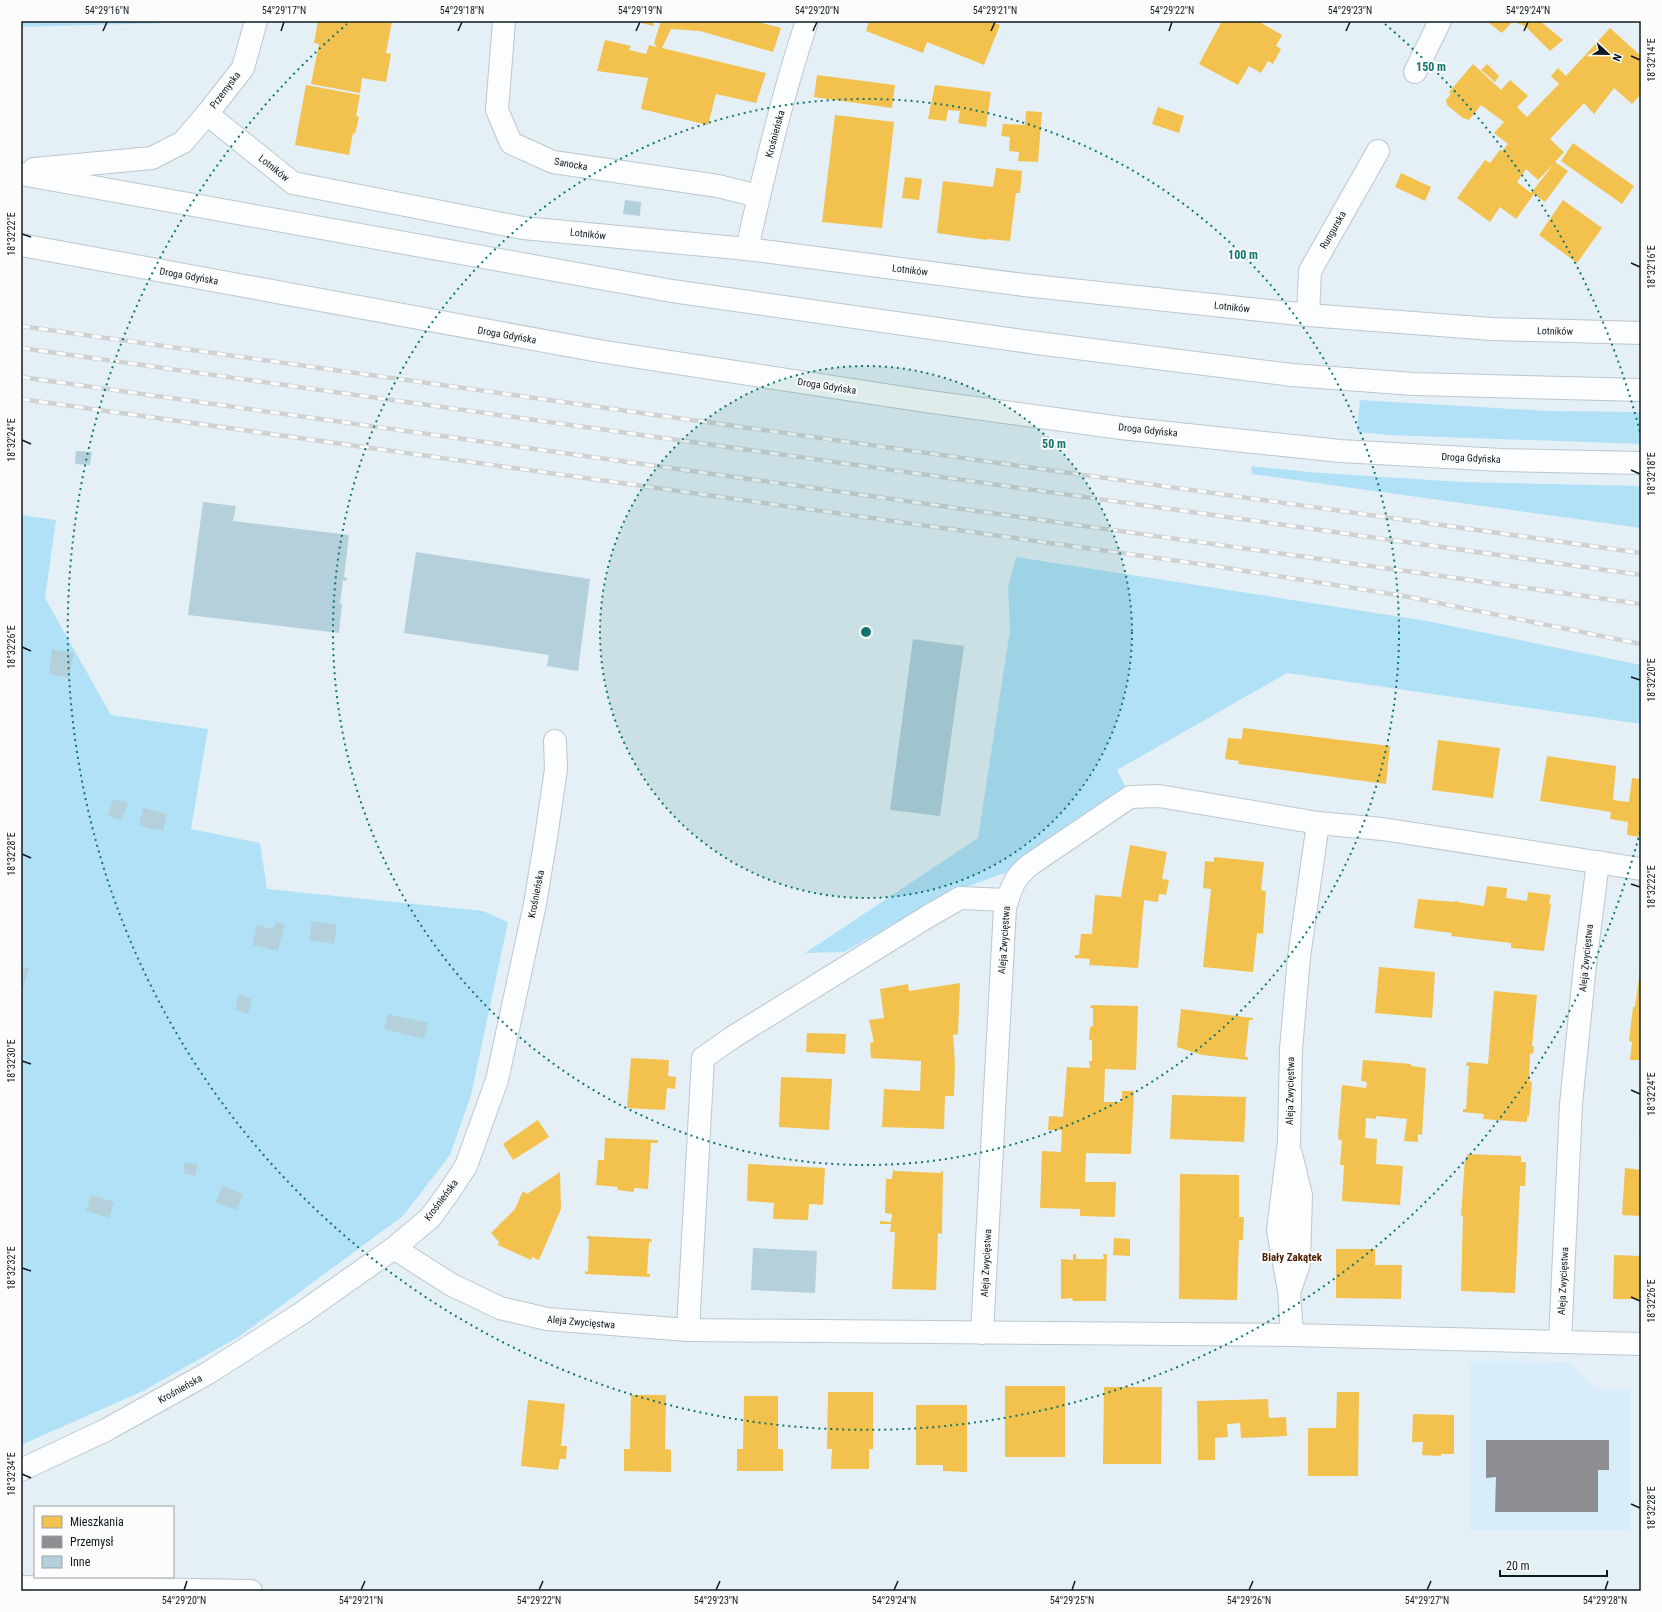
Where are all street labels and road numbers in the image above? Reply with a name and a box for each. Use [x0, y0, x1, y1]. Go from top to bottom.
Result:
street label: Przemyska [208, 69, 242, 111]
street label: Krośnieńska [763, 109, 787, 159]
street label: Lotników [257, 152, 292, 184]
street label: Sanocka [553, 156, 589, 172]
street label: Rungurska [1318, 209, 1348, 251]
street label: Lotników [570, 227, 607, 241]
street label: Lotników [892, 262, 929, 278]
street label: Droga Gdyńska [159, 265, 219, 287]
street label: Lotników [1214, 300, 1251, 314]
street label: Droga Gdyńska [477, 324, 537, 346]
street label: Lotników [1537, 325, 1574, 337]
street label: Droga Gdyńska [797, 376, 857, 396]
street label: Droga Gdyńska [1118, 421, 1178, 439]
street label: Droga Gdyńska [1441, 451, 1501, 465]
street label: Krośnieńska [526, 869, 546, 919]
street label: Aleja Zwycięstwa [996, 905, 1012, 974]
street label: Aleja Zwycięstwa [1577, 923, 1595, 992]
street label: Aleja Zwycięstwa [1284, 1057, 1296, 1125]
street label: Krośnieńska [422, 1177, 460, 1223]
street label: Aleja Zwycięstwa [979, 1228, 993, 1297]
street label: Aleja Zwycięstwa [1556, 1246, 1570, 1315]
street label: Aleja Zwycięstwa [547, 1314, 616, 1330]
street label: Krośnieńska [156, 1372, 204, 1406]

